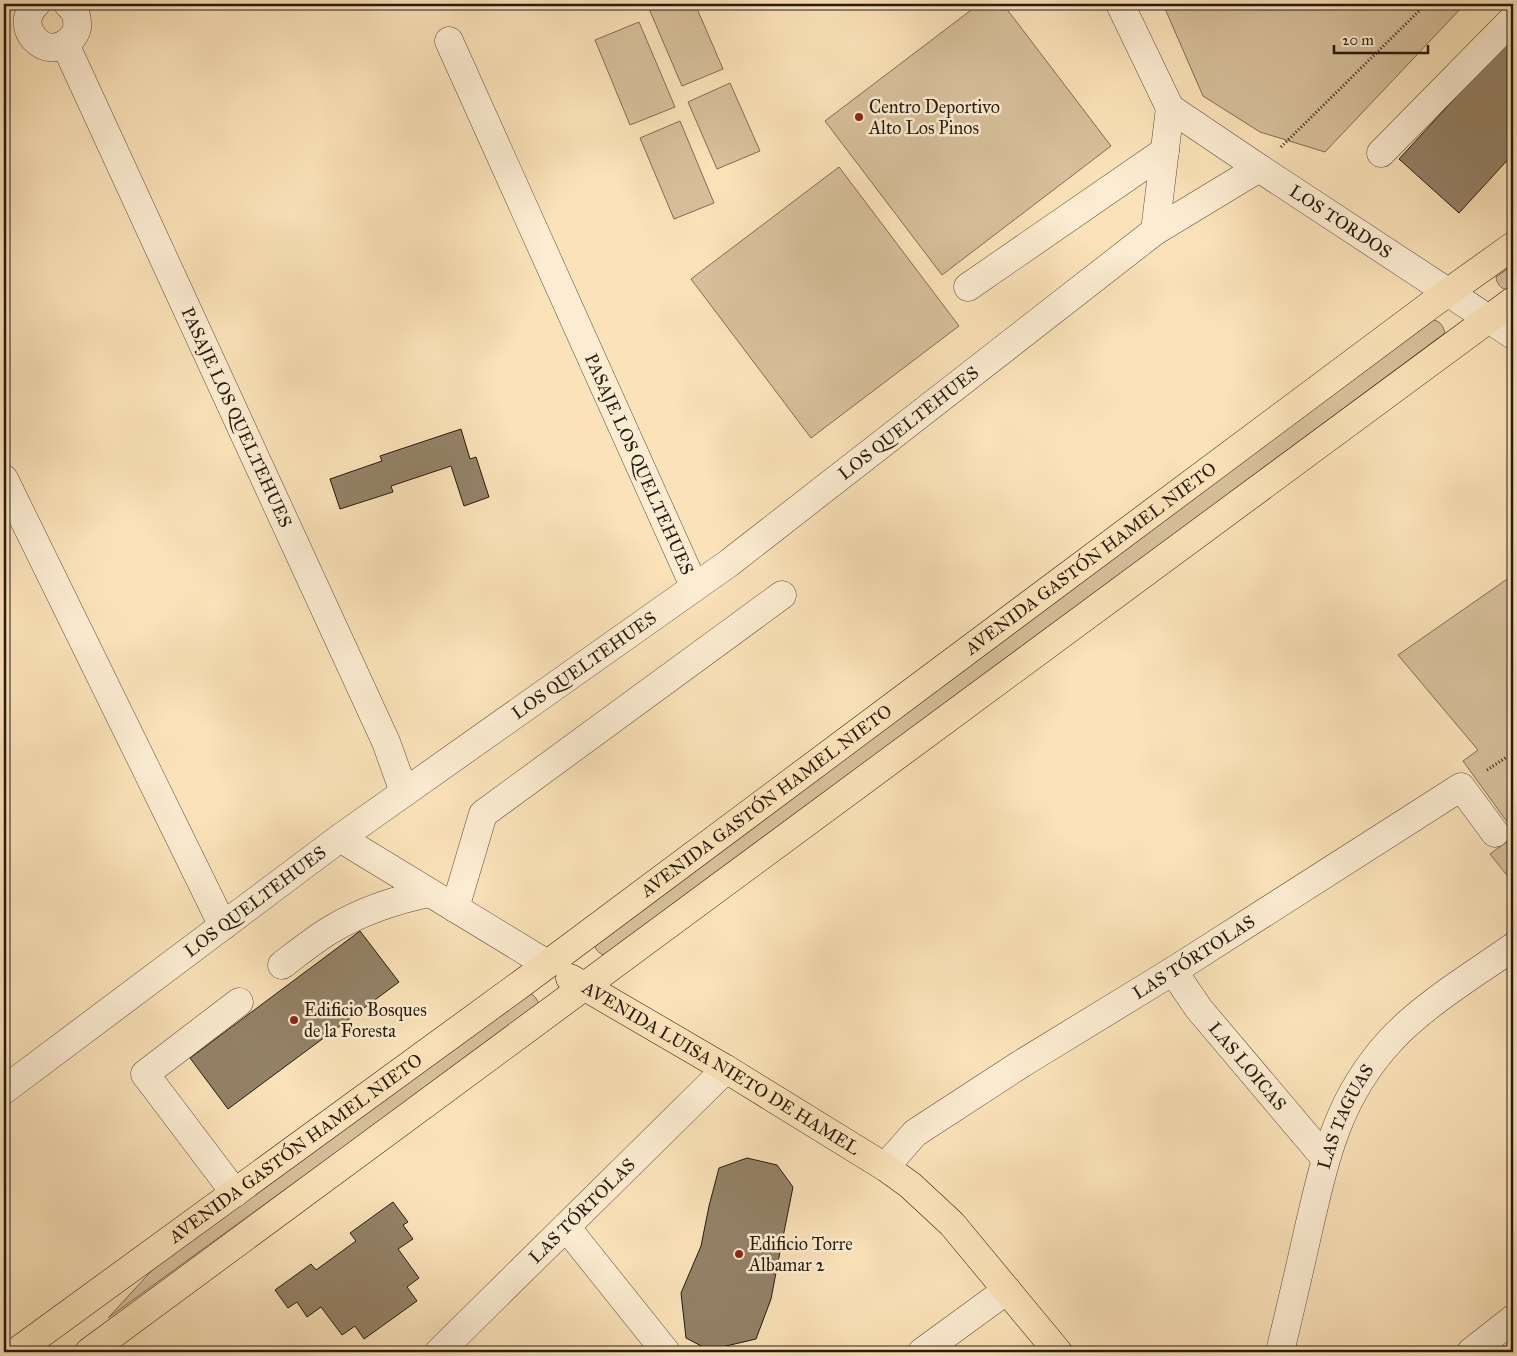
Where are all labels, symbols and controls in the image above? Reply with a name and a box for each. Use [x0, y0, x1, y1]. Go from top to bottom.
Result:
scale bar [1334, 22, 1428, 54]
text: 20 m [1342, 31, 1374, 49]
place label: Centro Deportivo Alto Los Pinos [868, 96, 1000, 139]
marker: Centro Deportivo Alto Los Pinos [853, 111, 865, 123]
street label: LOS TORDOS [1285, 180, 1396, 263]
street label: PASAJE LOS QUELTEHUES [177, 304, 297, 531]
street label: PASAJE LOS QUELTEHUES [580, 350, 699, 578]
street label: LOS QUELTEHUES [834, 362, 983, 485]
street label: AVENIDA GASTÓN HAMEL NIETO [960, 458, 1221, 660]
street label: LOS QUELTEHUES [508, 607, 661, 724]
street label: AVENIDA GASTÓN HAMEL NIETO [635, 700, 896, 902]
street label: LOS QUELTEHUES [180, 841, 331, 962]
street label: LAS TÓRTOLAS [1129, 910, 1259, 1004]
street label: AVENIDA LUISA NIETO DE HAMEL [578, 976, 864, 1160]
place label: Edificio Bosques de la Foresta [304, 999, 427, 1042]
marker: Edificio Bosques de la Foresta [288, 1014, 300, 1026]
street label: LAS LOICAS [1204, 1017, 1291, 1115]
street label: AVENIDA GASTÓN HAMEL NIETO [164, 1049, 427, 1248]
street label: LAS TAGUAS [1313, 1060, 1379, 1172]
street label: LAS TÓRTOLAS [524, 1154, 640, 1268]
place label: Edificio Torre Albamar 2 [748, 1233, 853, 1276]
marker: Edificio Torre Albamar 2 [733, 1248, 745, 1260]

